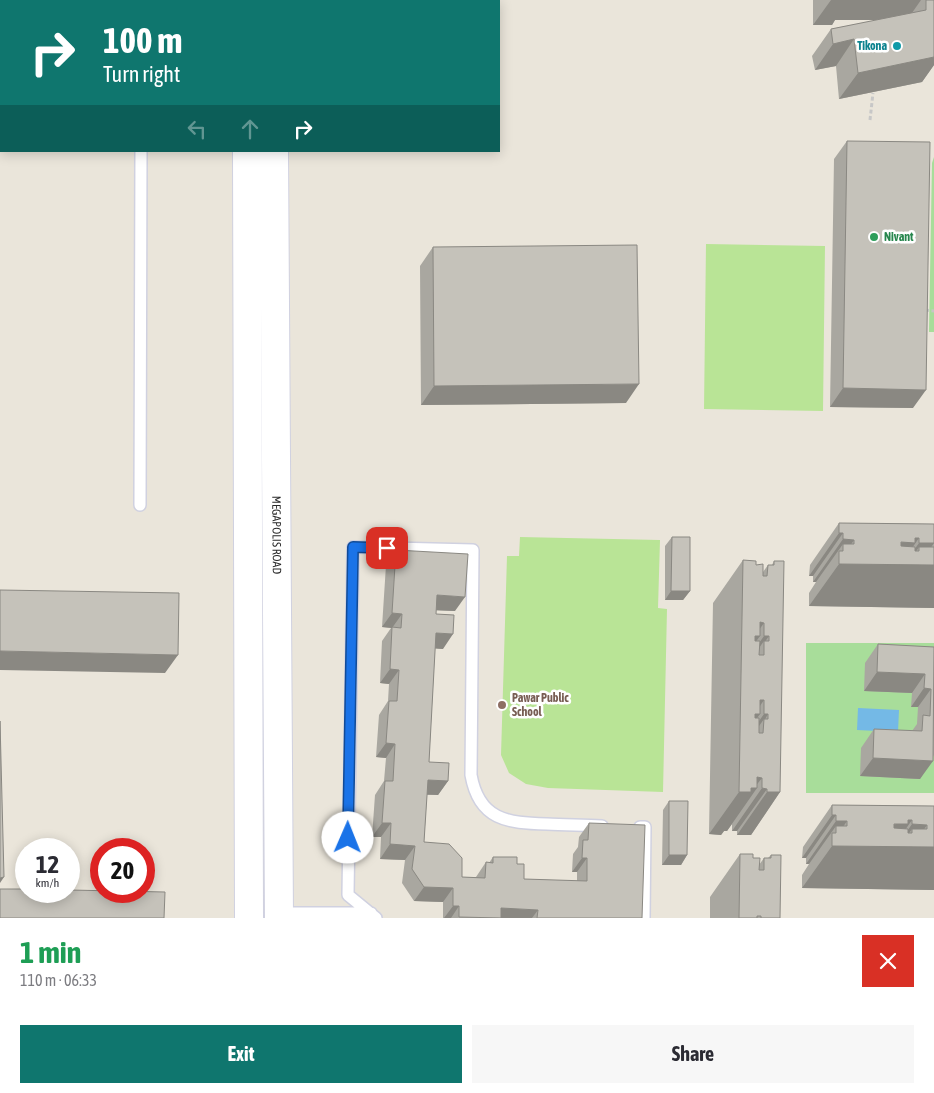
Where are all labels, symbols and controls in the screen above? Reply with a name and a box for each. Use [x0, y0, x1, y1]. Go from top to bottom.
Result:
icon: right [20, 20, 85, 85]
text: 100 m [103, 20, 182, 60]
place label: Tikona [857, 39, 887, 53]
marker: Tikona [891, 40, 903, 52]
text: Turn right [103, 61, 180, 87]
icon: left [183, 115, 211, 143]
icon: ahead [236, 115, 264, 143]
icon: right [289, 115, 317, 143]
place label: Nivant [884, 230, 914, 244]
marker: Nivant [868, 231, 880, 243]
street label: MEGAPOLIS ROAD [269, 496, 284, 574]
pin [366, 527, 408, 569]
icon: arrive [373, 534, 401, 562]
place label: Pawar Public School [512, 691, 569, 719]
marker: Pawar Public School [496, 699, 508, 711]
position arrow [321, 811, 373, 863]
speed limit sign: 20 [90, 838, 155, 903]
text: 12 [36, 850, 59, 878]
text: km/h [36, 876, 59, 890]
text: 1 min [20, 935, 81, 969]
button: close [862, 935, 914, 987]
text: 110 m · 06:33 [20, 971, 97, 989]
button: Exit [20, 1025, 462, 1083]
button: Share [472, 1025, 914, 1083]

